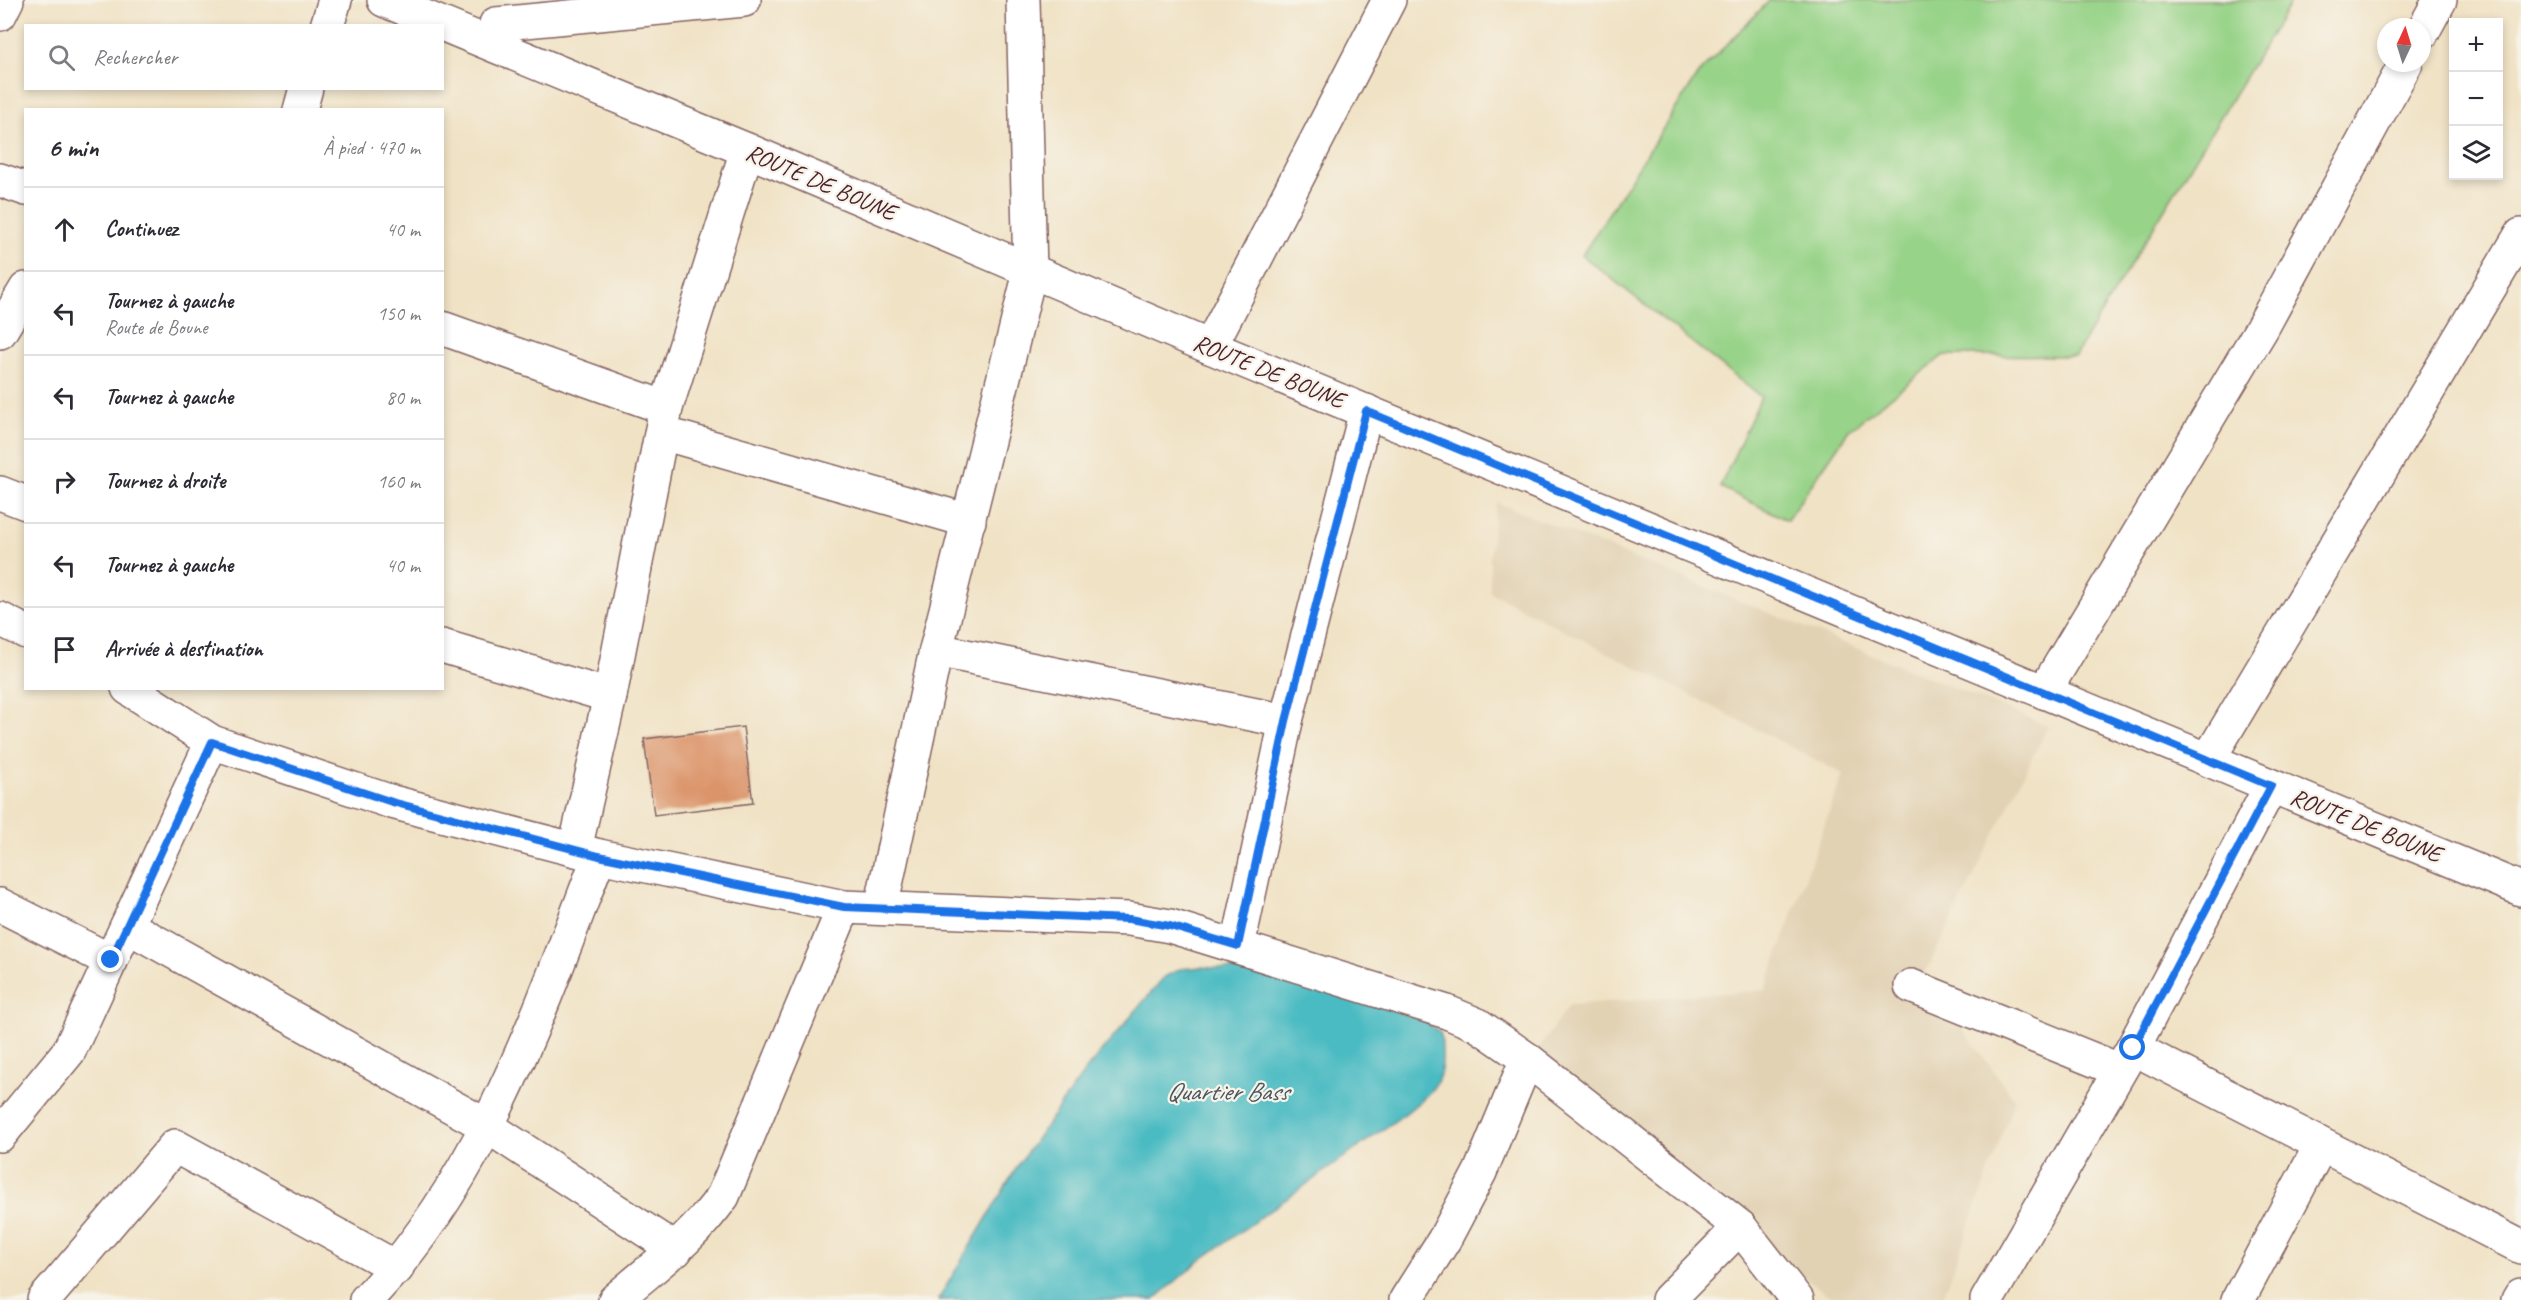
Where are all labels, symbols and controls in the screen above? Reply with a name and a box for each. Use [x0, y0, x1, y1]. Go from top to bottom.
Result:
north arrow [2377, 18, 2431, 72]
map controls [2449, 18, 2503, 180]
button: + [2449, 18, 2503, 72]
search box [24, 24, 444, 90]
icon: search [45, 41, 78, 74]
text: Rechercher [93, 43, 177, 71]
button: − [2449, 72, 2503, 126]
button: layers [2449, 126, 2503, 180]
text: 6 min [48, 131, 98, 164]
text: À pied · 470 m [323, 135, 420, 160]
street label: ROUTE DE BOUNE [741, 137, 904, 228]
icon: ahead [48, 213, 81, 246]
text: Continuez [105, 215, 178, 243]
text: 40 m [386, 217, 420, 242]
text: Tournez à gauche [105, 287, 233, 315]
icon: left [48, 297, 81, 330]
text: 150 m [377, 301, 420, 326]
text: Route de Boune [105, 315, 208, 340]
street label: ROUTE DE BOUNE [1189, 327, 1352, 416]
icon: left [48, 381, 81, 414]
text: Tournez à gauche [105, 383, 233, 411]
text: 80 m [386, 385, 420, 410]
icon: right [48, 465, 81, 498]
text: Tournez à droite [105, 467, 225, 495]
text: 160 m [377, 469, 420, 494]
icon: left [48, 549, 81, 582]
text: Tournez à gauche [105, 551, 233, 579]
text: 40 m [386, 553, 420, 578]
icon: arrive [48, 633, 81, 666]
text: Arrivée à destination [105, 635, 263, 663]
street label: ROUTE DE BOUNE [2286, 781, 2449, 870]
route end [97, 946, 123, 972]
route start [2119, 1034, 2145, 1060]
water label: Quartier Bass [1166, 1075, 1292, 1108]

